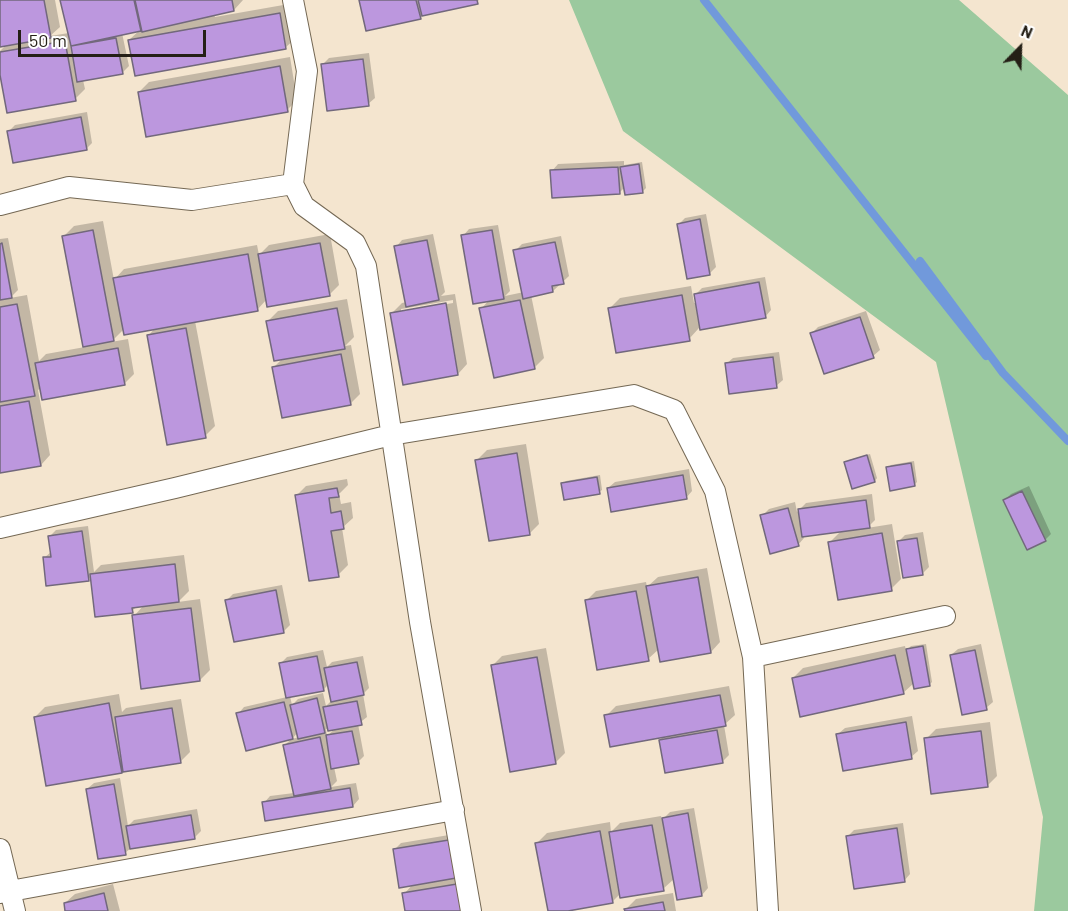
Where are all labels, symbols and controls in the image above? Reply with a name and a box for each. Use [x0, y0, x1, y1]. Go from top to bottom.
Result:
scale bar [21, 18, 208, 56]
north arrow [990, 18, 1050, 78]
text: N [1019, 20, 1036, 42]
text: 50 m [29, 29, 67, 51]

